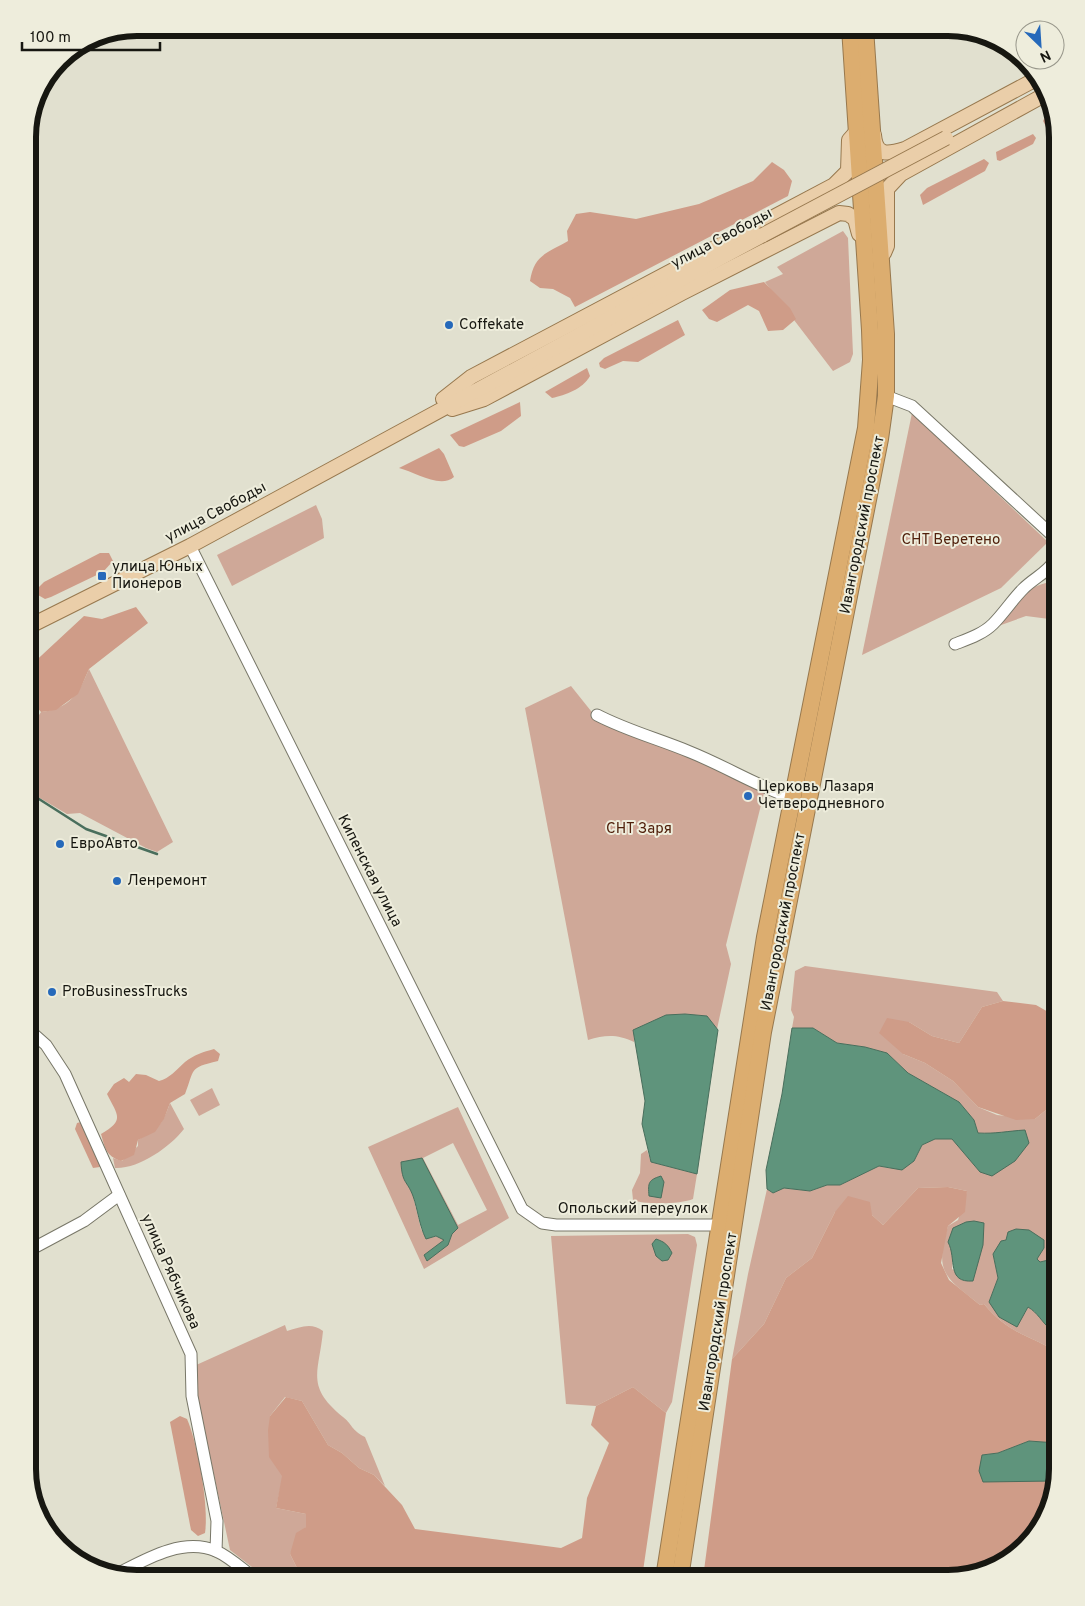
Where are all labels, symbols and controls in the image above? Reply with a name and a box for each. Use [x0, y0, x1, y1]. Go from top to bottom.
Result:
scale bar [22, 20, 160, 52]
north arrow [1015, 20, 1065, 70]
text: 100 m [30, 29, 71, 48]
text: N [1037, 46, 1053, 65]
street label: улица Свободы [668, 204, 776, 274]
place label: Coffekate [459, 316, 524, 335]
marker: Coffekate [443, 319, 455, 331]
street label: Ивангородский проспект [836, 434, 890, 616]
street label: улица Свободы [162, 478, 270, 548]
park label: СНТ Веретено [902, 531, 1000, 550]
place label: улица Юных Пионеров [112, 558, 203, 594]
marker: улица Юных Пионеров [96, 570, 108, 582]
place label: Церковь Лазаря Четверодневного [758, 778, 885, 814]
marker: Церковь Лазаря Четверодневного [742, 790, 754, 802]
street label: Кипенская улица [332, 811, 406, 931]
park label: СНТ Заря [606, 820, 672, 839]
street label: Ивангородский проспект [757, 831, 811, 1013]
place label: ЕвроАвто [70, 835, 138, 854]
marker: ЕвроАвто [54, 838, 66, 850]
place label: Ленремонт [127, 872, 207, 891]
marker: Ленремонт [111, 875, 123, 887]
place label: ProBusinessTrucks [62, 983, 188, 1002]
marker: ProBusinessTrucks [46, 986, 58, 998]
street label: Опольский переулок [558, 1200, 708, 1219]
street label: улица Рябчикова [136, 1212, 204, 1332]
street label: Ивангородский проспект [695, 1231, 743, 1413]

